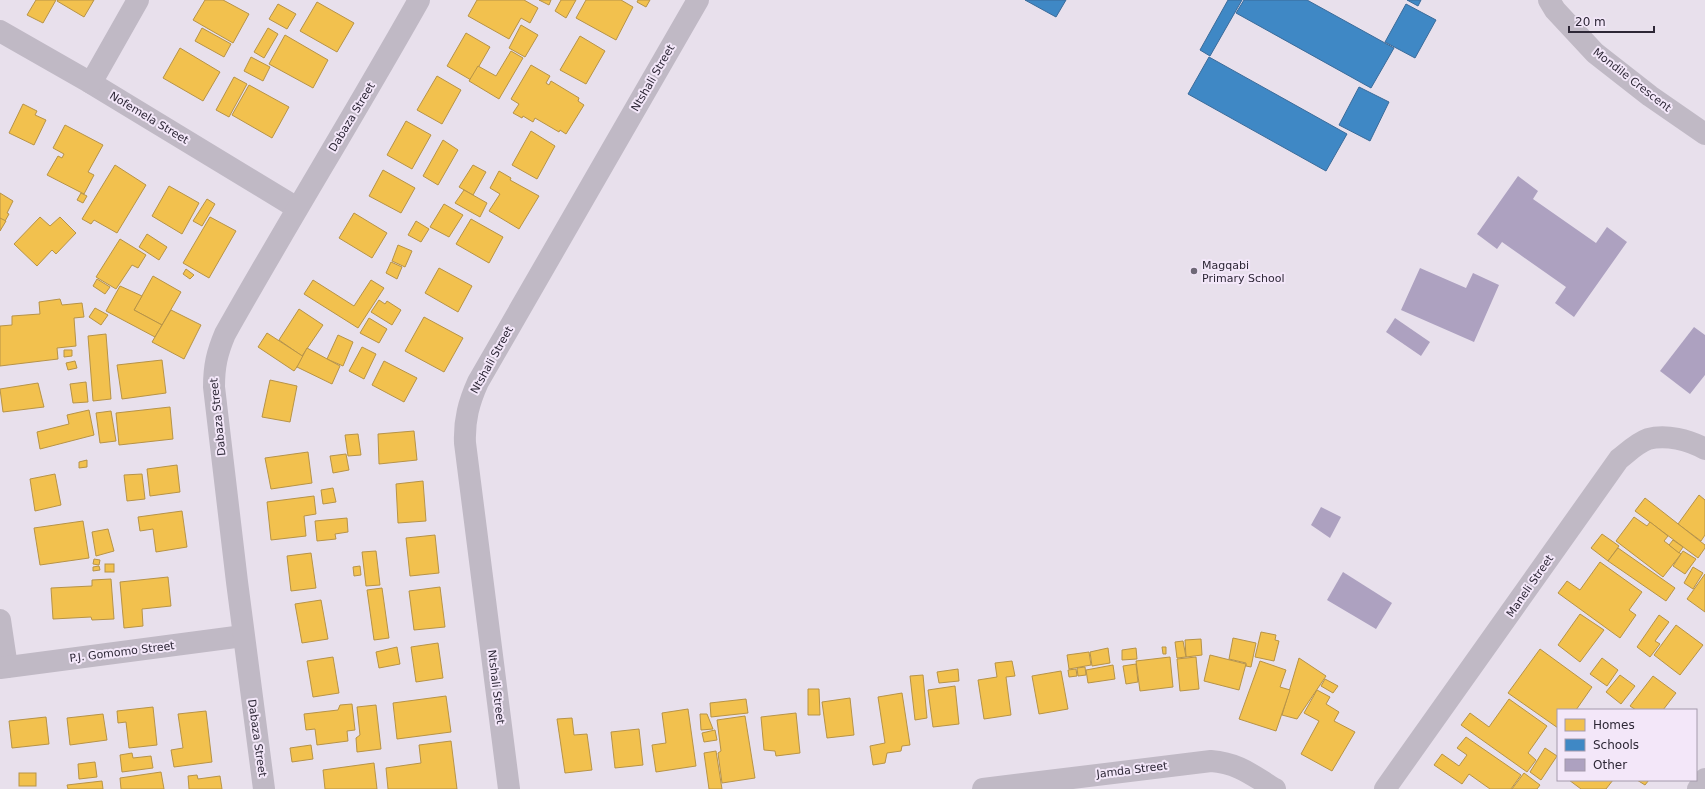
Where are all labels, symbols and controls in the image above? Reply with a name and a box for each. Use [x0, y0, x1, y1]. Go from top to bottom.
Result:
scale bar [1569, 8, 1654, 34]
text: 20 m [1575, 15, 1606, 29]
street label: Ntshali Street [629, 42, 678, 114]
street label: Mondile Crescent [1591, 46, 1674, 115]
street label: Dabaza Street [326, 79, 378, 154]
street label: Nofemela Street [107, 89, 191, 147]
place label: Magqabi Primary School [1202, 259, 1285, 285]
marker: Magqabi Primary School [1189, 266, 1199, 276]
street label: Ntshali Street [468, 323, 516, 396]
street label: Dabaza Street [207, 377, 229, 457]
street label: Maneli Street [1504, 552, 1557, 620]
street label: P.J. Gomomo Street [69, 639, 176, 665]
street label: Ntshali Street [485, 649, 507, 726]
street label: Dabaza Street [245, 698, 269, 778]
legend [1557, 709, 1697, 781]
text: Homes [1593, 718, 1635, 732]
text: Schools [1593, 738, 1639, 752]
text: Other [1593, 758, 1627, 772]
street label: Jamda Street [1095, 759, 1169, 781]

